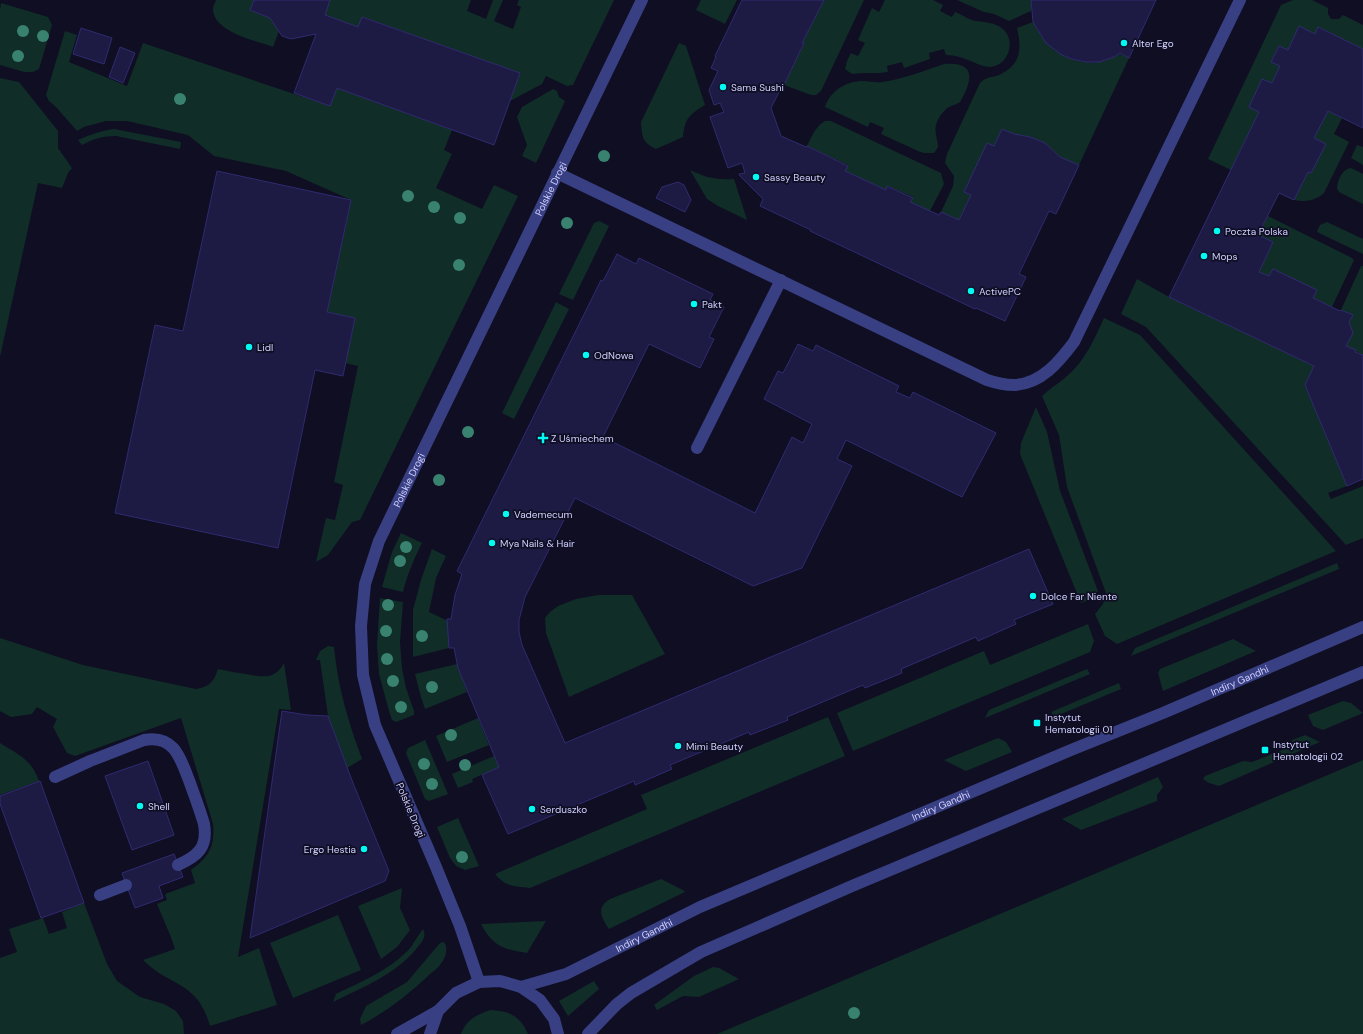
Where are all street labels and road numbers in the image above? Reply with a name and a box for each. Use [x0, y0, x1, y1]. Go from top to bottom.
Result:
street label: Polskie Drogi [532, 160, 569, 218]
street label: Polskie Drogi [390, 451, 428, 510]
street label: Indiry Gandhi [1209, 662, 1271, 699]
street label: Polskie Drogi [393, 781, 428, 840]
street label: Indiry Gandhi [910, 788, 972, 824]
street label: Indiry Gandhi [614, 916, 675, 955]

